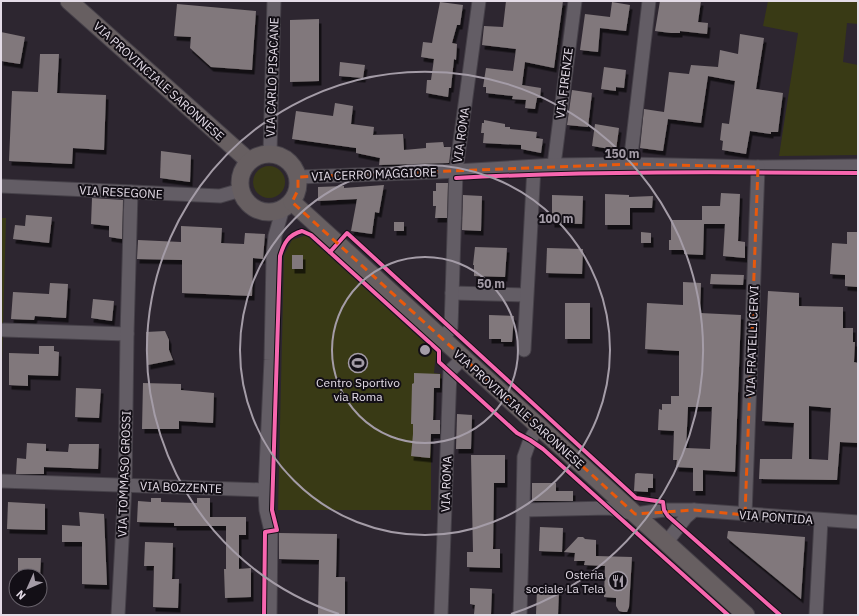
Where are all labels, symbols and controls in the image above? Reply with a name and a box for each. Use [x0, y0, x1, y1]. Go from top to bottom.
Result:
street label: VIA CARLO PISACANE [262, 17, 282, 137]
street label: VIA PROVINCIALE SARONNESE [90, 18, 228, 144]
street label: VIA FIRENZE [552, 47, 576, 119]
street label: VIA ROMA [450, 106, 472, 164]
text: 150 m [604, 146, 640, 161]
street label: VIA CERRO MAGGIORE [311, 164, 437, 184]
street label: VIA RESEGONE [79, 182, 163, 202]
text: 100 m [538, 211, 574, 226]
text: 50 m [477, 276, 505, 291]
street label: VIA FRATELLI CERVI [743, 285, 761, 397]
centre of rings [418, 343, 432, 357]
street label: VIA PROVINCIALE SARONNESE [450, 346, 588, 472]
sports icon: Centro Sportivo via Roma [347, 352, 369, 374]
place label: Centro Sportivo via Roma [316, 375, 400, 404]
street label: VIA TOMMASO GROSSI [114, 410, 134, 537]
street label: VIA ROMA [438, 455, 454, 512]
street label: VIA BOZZENTE [140, 478, 222, 496]
street label: VIA PONTIDA [739, 507, 814, 527]
place label: Osteria sociale La Tela [526, 567, 605, 596]
north arrow [8, 568, 48, 608]
restaurant icon: Osteria sociale La Tela [607, 570, 629, 592]
text: N [13, 587, 29, 603]

